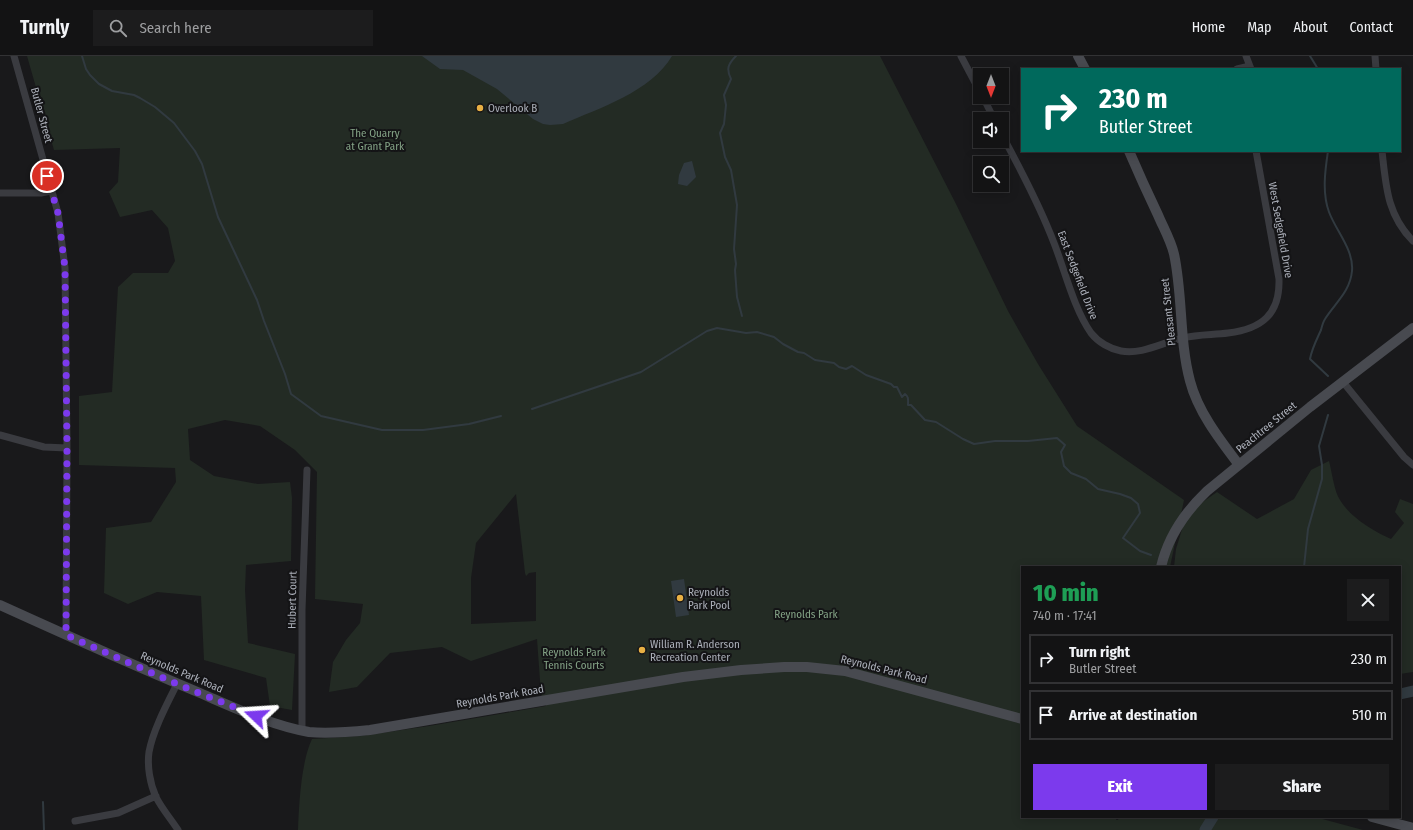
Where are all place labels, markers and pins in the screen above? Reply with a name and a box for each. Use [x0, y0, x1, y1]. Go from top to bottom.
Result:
place label: Overlook B [488, 102, 537, 115]
marker: Overlook B [475, 103, 485, 113]
pin [30, 159, 64, 193]
place label: Reynolds Park Pool [688, 586, 730, 612]
marker: Reynolds Park Pool [675, 593, 685, 603]
place label: William R. Anderson Recreation Center [650, 638, 740, 664]
marker: William R. Anderson Recreation Center [637, 645, 647, 655]

